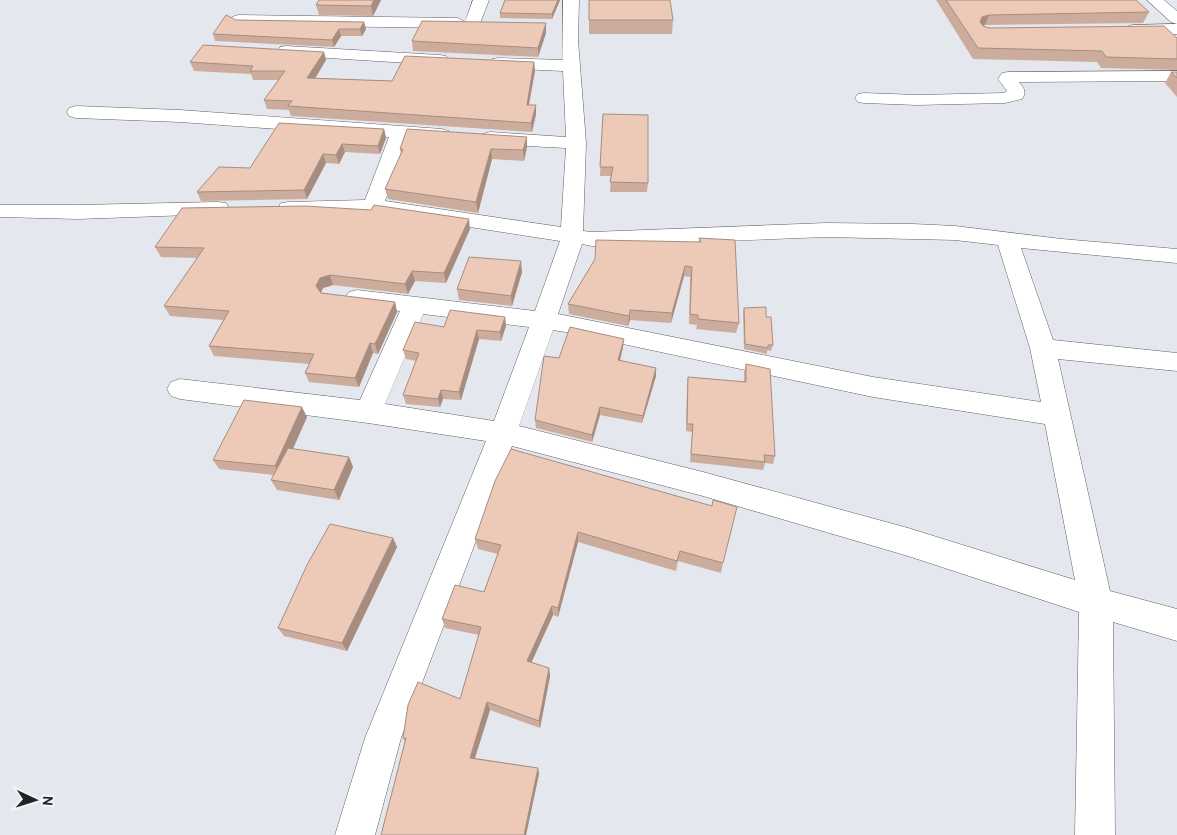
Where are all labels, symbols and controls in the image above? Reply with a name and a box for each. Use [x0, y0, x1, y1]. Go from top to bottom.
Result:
north arrow [10, 775, 60, 825]
text: N [38, 795, 55, 806]

